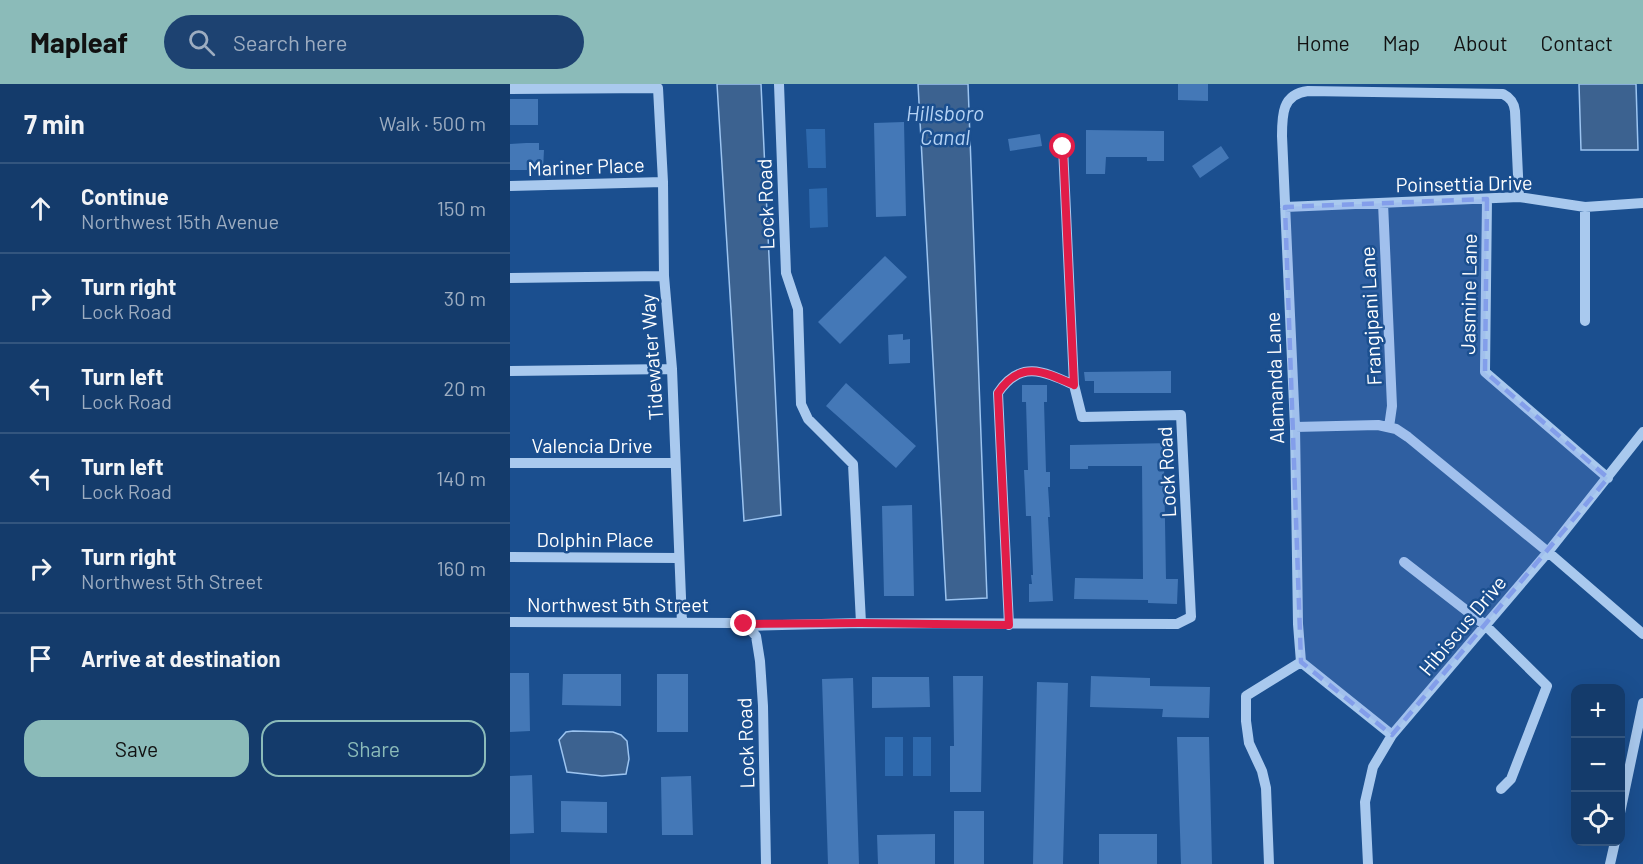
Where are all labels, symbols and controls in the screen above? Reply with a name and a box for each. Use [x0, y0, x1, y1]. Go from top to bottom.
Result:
search box [164, 15, 584, 69]
text: Mapleaf [30, 25, 128, 59]
icon: search [185, 26, 218, 59]
text: Search here [233, 29, 347, 55]
text: Home [1296, 30, 1350, 55]
text: Map [1383, 30, 1420, 55]
text: About [1453, 30, 1508, 55]
text: Contact [1541, 30, 1613, 55]
water label: Hillsboro Canal [906, 100, 984, 149]
text: 7 min [24, 108, 85, 139]
text: Walk · 500 m [379, 111, 486, 135]
route start [1049, 133, 1075, 159]
street label: Mariner Place [527, 152, 645, 180]
street label: Lock Road [751, 158, 779, 250]
street label: Poinsettia Drive [1395, 170, 1533, 196]
text: Continue [81, 183, 169, 209]
icon: ahead [24, 192, 57, 225]
text: 150 m [437, 196, 486, 220]
text: Northwest 15th Avenue [81, 209, 279, 233]
street label: Jasmine Lane [1455, 233, 1481, 355]
street label: Frangipani Lane [1354, 246, 1386, 386]
text: Turn right [81, 273, 176, 299]
icon: right [24, 282, 57, 315]
text: 30 m [444, 286, 486, 310]
street label: Tidewater Way [635, 293, 667, 421]
text: Lock Road [81, 299, 172, 323]
street label: Alamanda Lane [1260, 311, 1288, 445]
text: Turn left [81, 363, 164, 389]
icon: left [24, 372, 57, 405]
text: 20 m [443, 376, 486, 400]
text: Lock Road [81, 389, 172, 413]
street label: Lock Road [1152, 426, 1180, 518]
street label: Valencia Drive [531, 433, 653, 457]
text: Turn left [81, 453, 164, 479]
icon: left [24, 462, 57, 495]
text: 140 m [436, 466, 486, 490]
text: Lock Road [81, 479, 172, 503]
street label: Dolphin Place [536, 527, 654, 551]
text: Turn right [81, 543, 176, 569]
icon: right [24, 552, 57, 585]
text: 160 m [437, 556, 486, 580]
text: Northwest 5th Street [81, 569, 263, 593]
street label: Hibiscus Drive [1413, 570, 1511, 680]
street label: Northwest 5th Street [527, 592, 709, 616]
route end [730, 610, 756, 636]
icon: arrive [24, 642, 57, 675]
text: Arrive at destination [81, 645, 280, 671]
map controls [1571, 684, 1625, 846]
button: + [1571, 684, 1625, 738]
street label: Lock Road [731, 697, 759, 789]
button: Save [24, 720, 249, 777]
button: Share [261, 720, 486, 777]
button: − [1571, 738, 1625, 792]
button: locate [1571, 792, 1625, 846]

